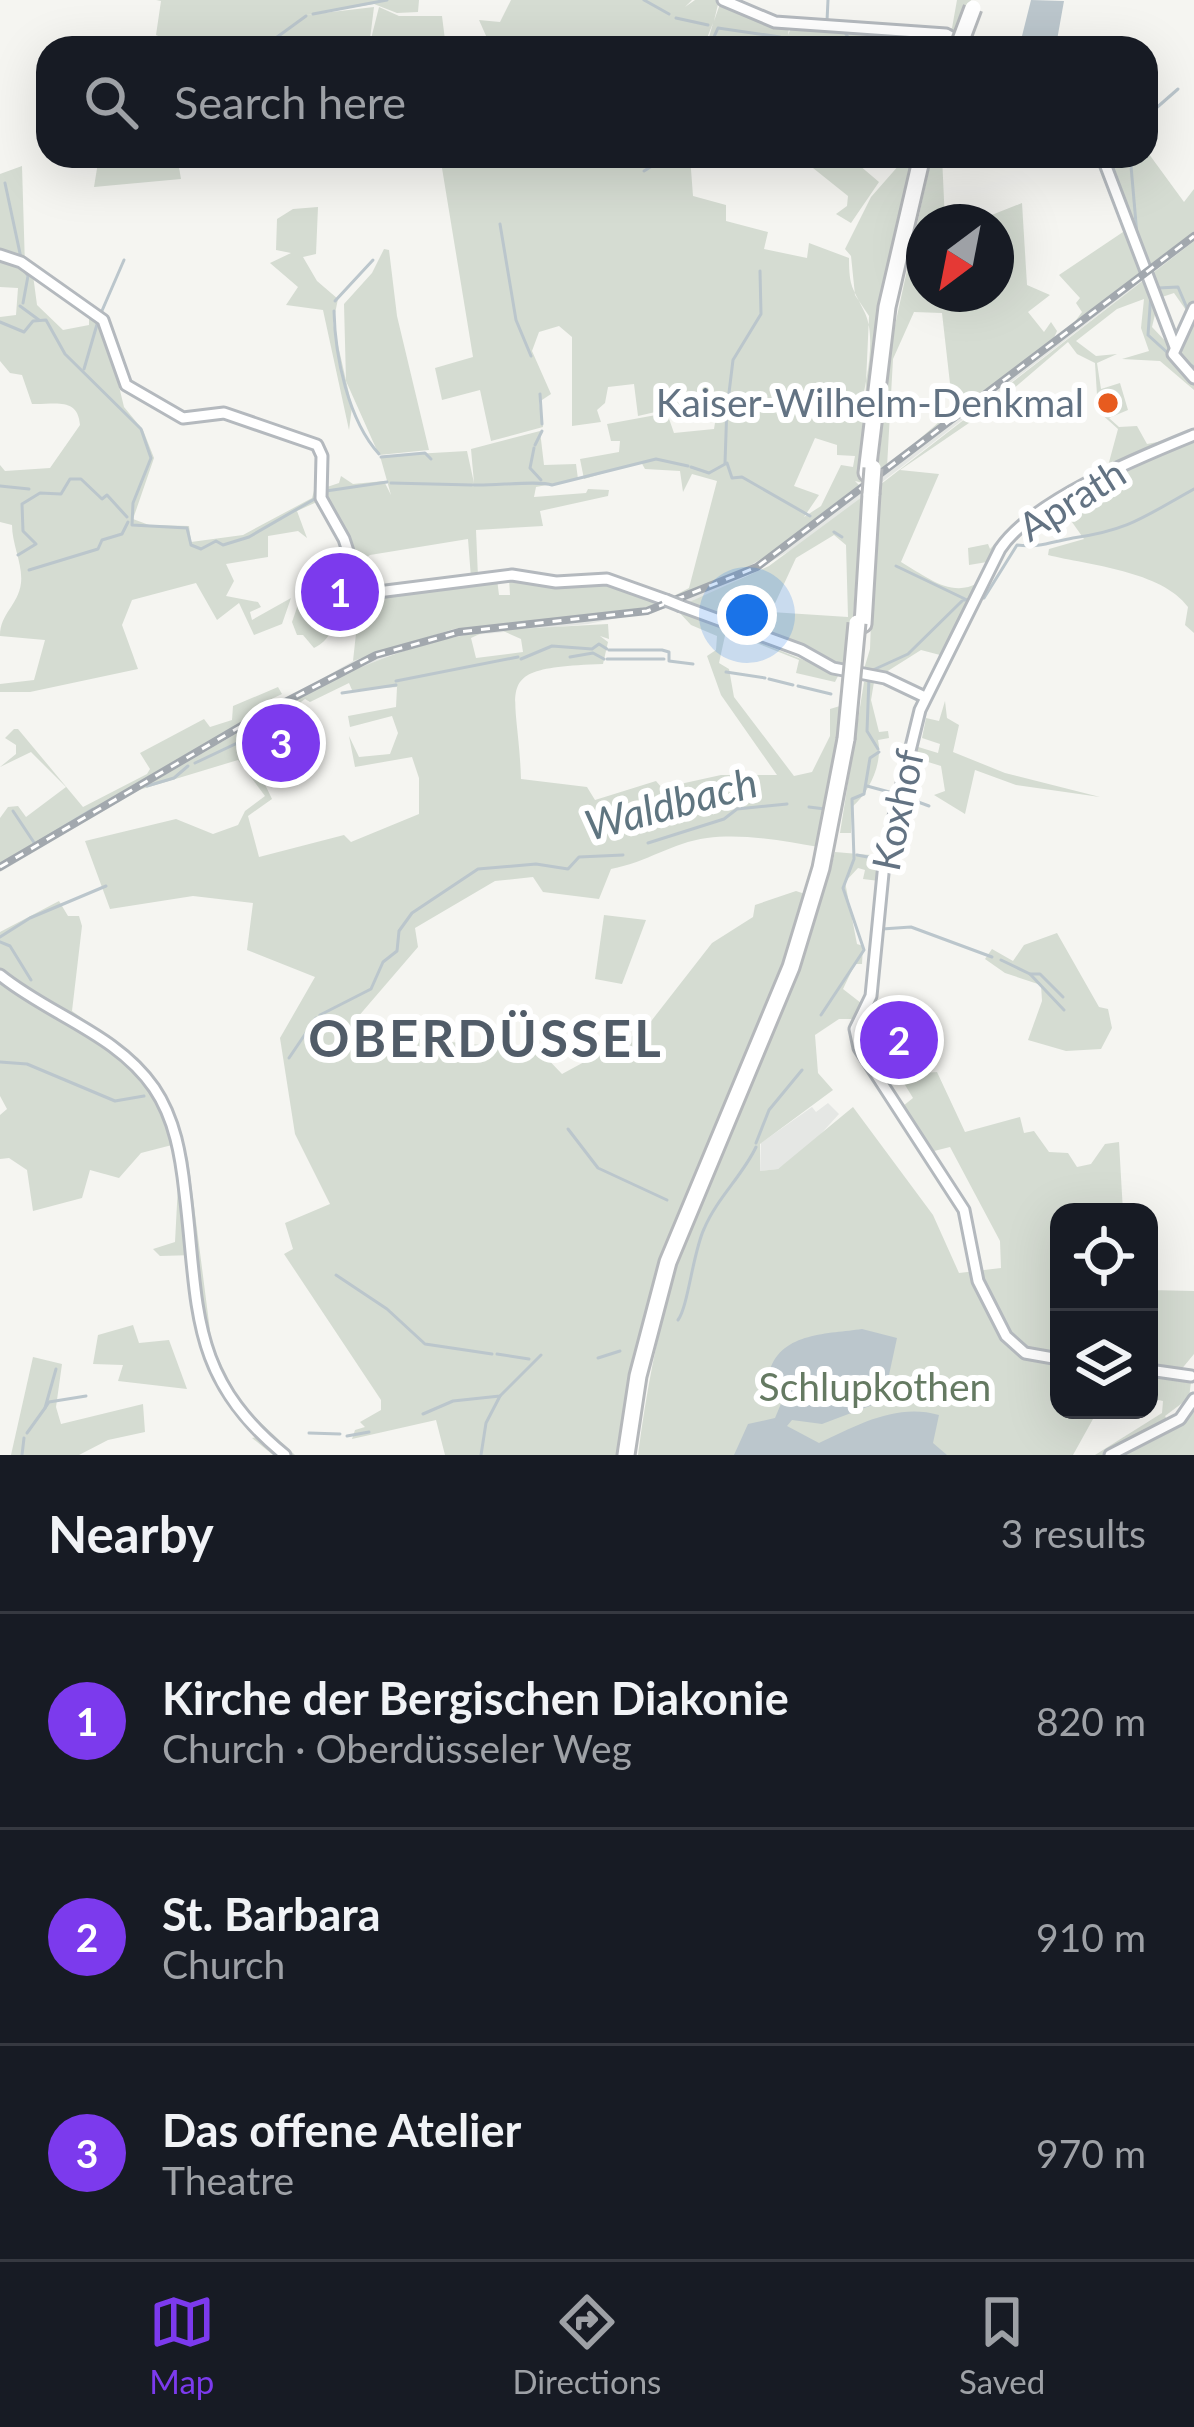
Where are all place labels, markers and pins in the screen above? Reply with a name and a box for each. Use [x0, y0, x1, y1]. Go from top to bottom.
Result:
place label: Kaiser-Wilhelm-Denkmal [656, 379, 1084, 425]
marker: Kaiser-Wilhelm-Denkmal [1095, 390, 1121, 416]
pin: 1 [301, 547, 379, 637]
pin: 3 [242, 698, 320, 788]
pin: 2 [860, 995, 938, 1085]

